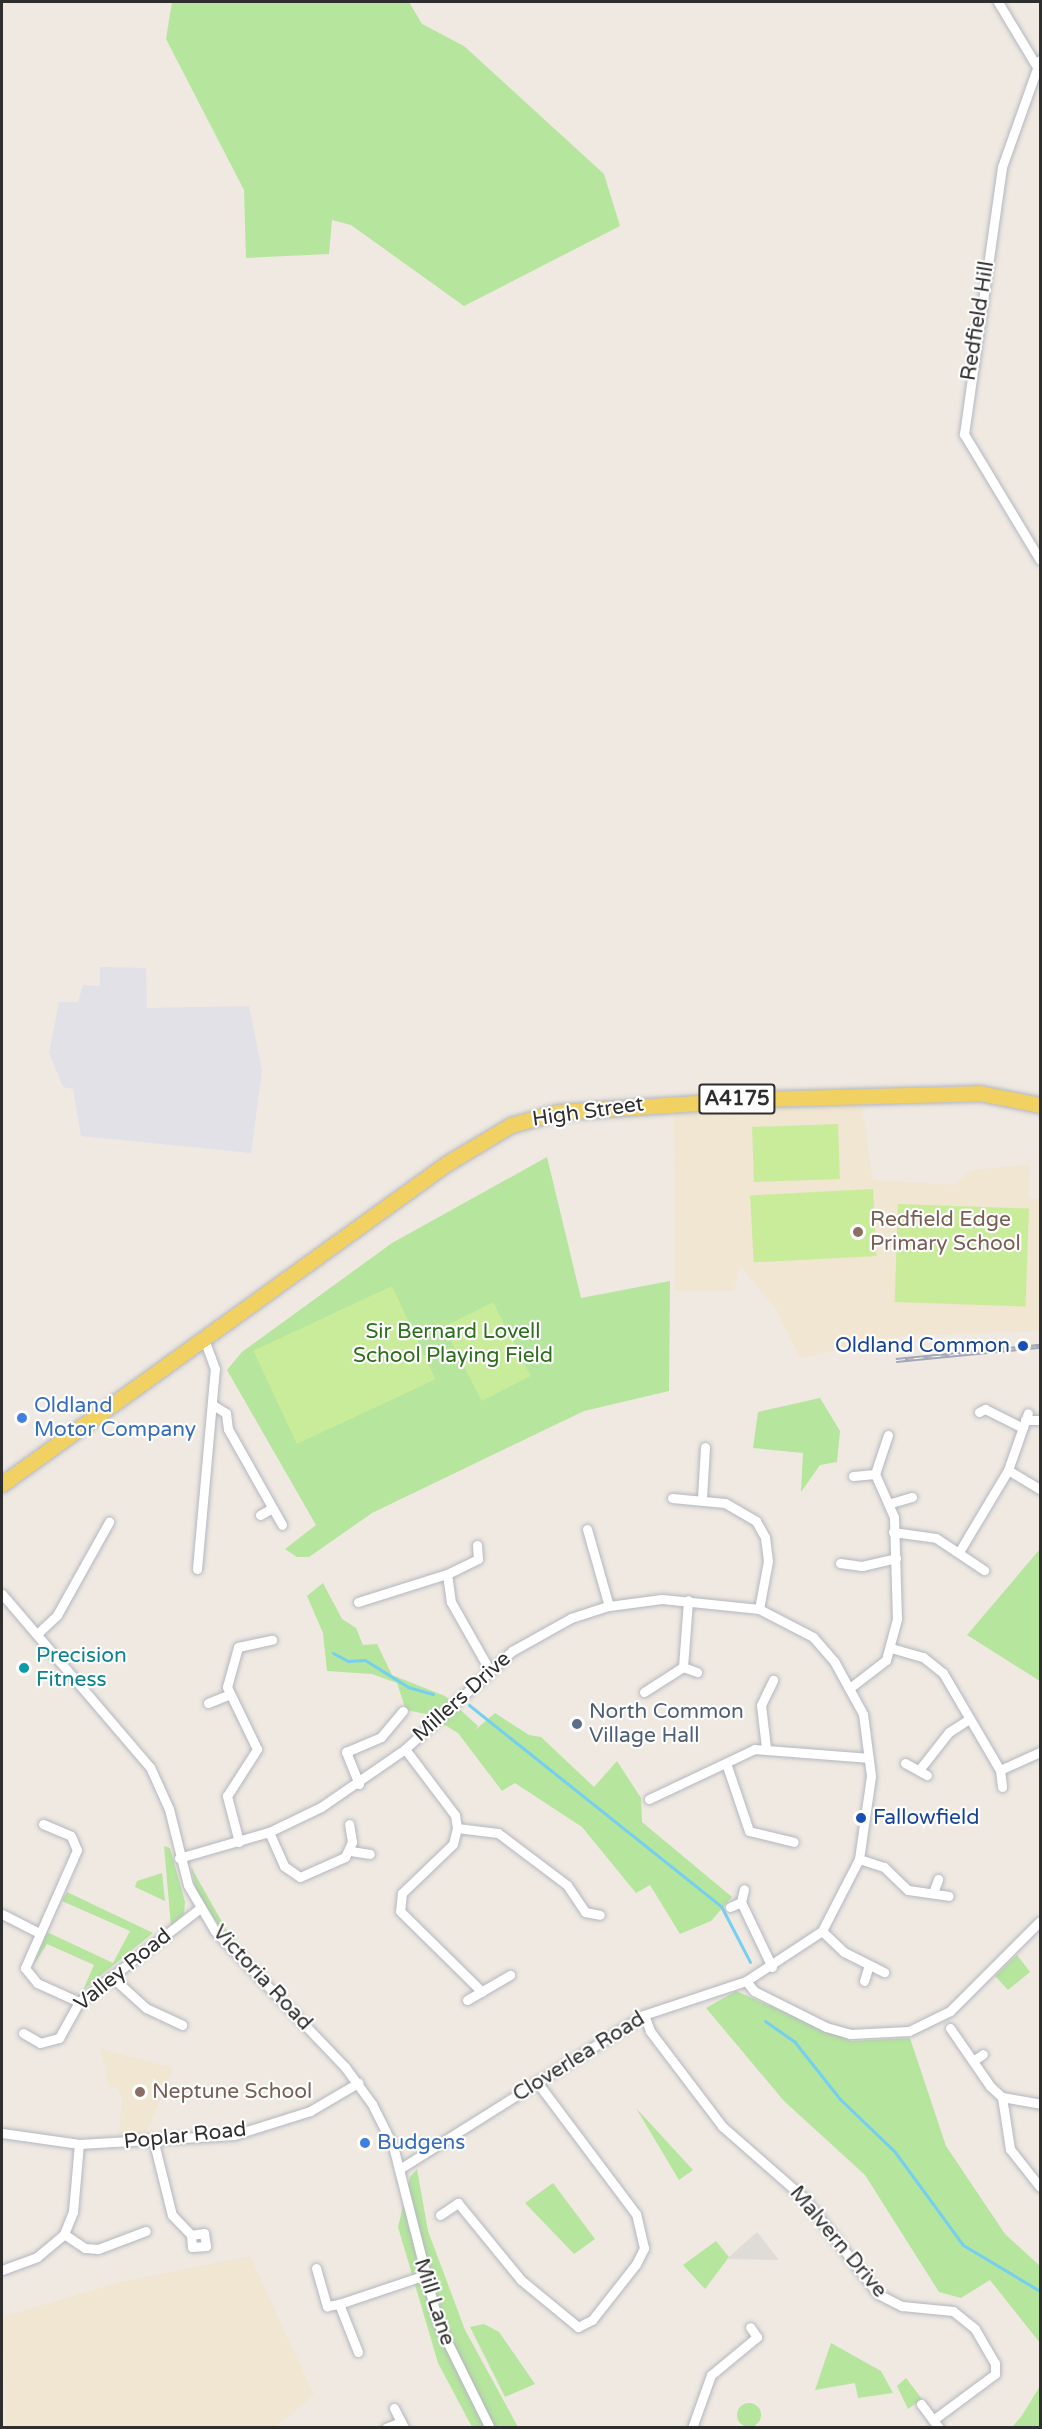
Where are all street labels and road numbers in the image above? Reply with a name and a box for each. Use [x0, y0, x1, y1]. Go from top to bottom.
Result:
street label: Redfield Hill [956, 259, 1000, 383]
road number: A4175 [698, 1082, 776, 1116]
street label: High Street [531, 1092, 645, 1132]
street label: Millers Drive [408, 1646, 516, 1748]
street label: Victoria Road [207, 1920, 317, 2036]
street label: Valley Road [70, 1923, 176, 2017]
street label: Cloverlea Road [509, 2006, 649, 2108]
street label: Poplar Road [122, 2117, 248, 2155]
street label: Malvern Drive [784, 2181, 892, 2303]
street label: Mill Lane [408, 2255, 460, 2349]

